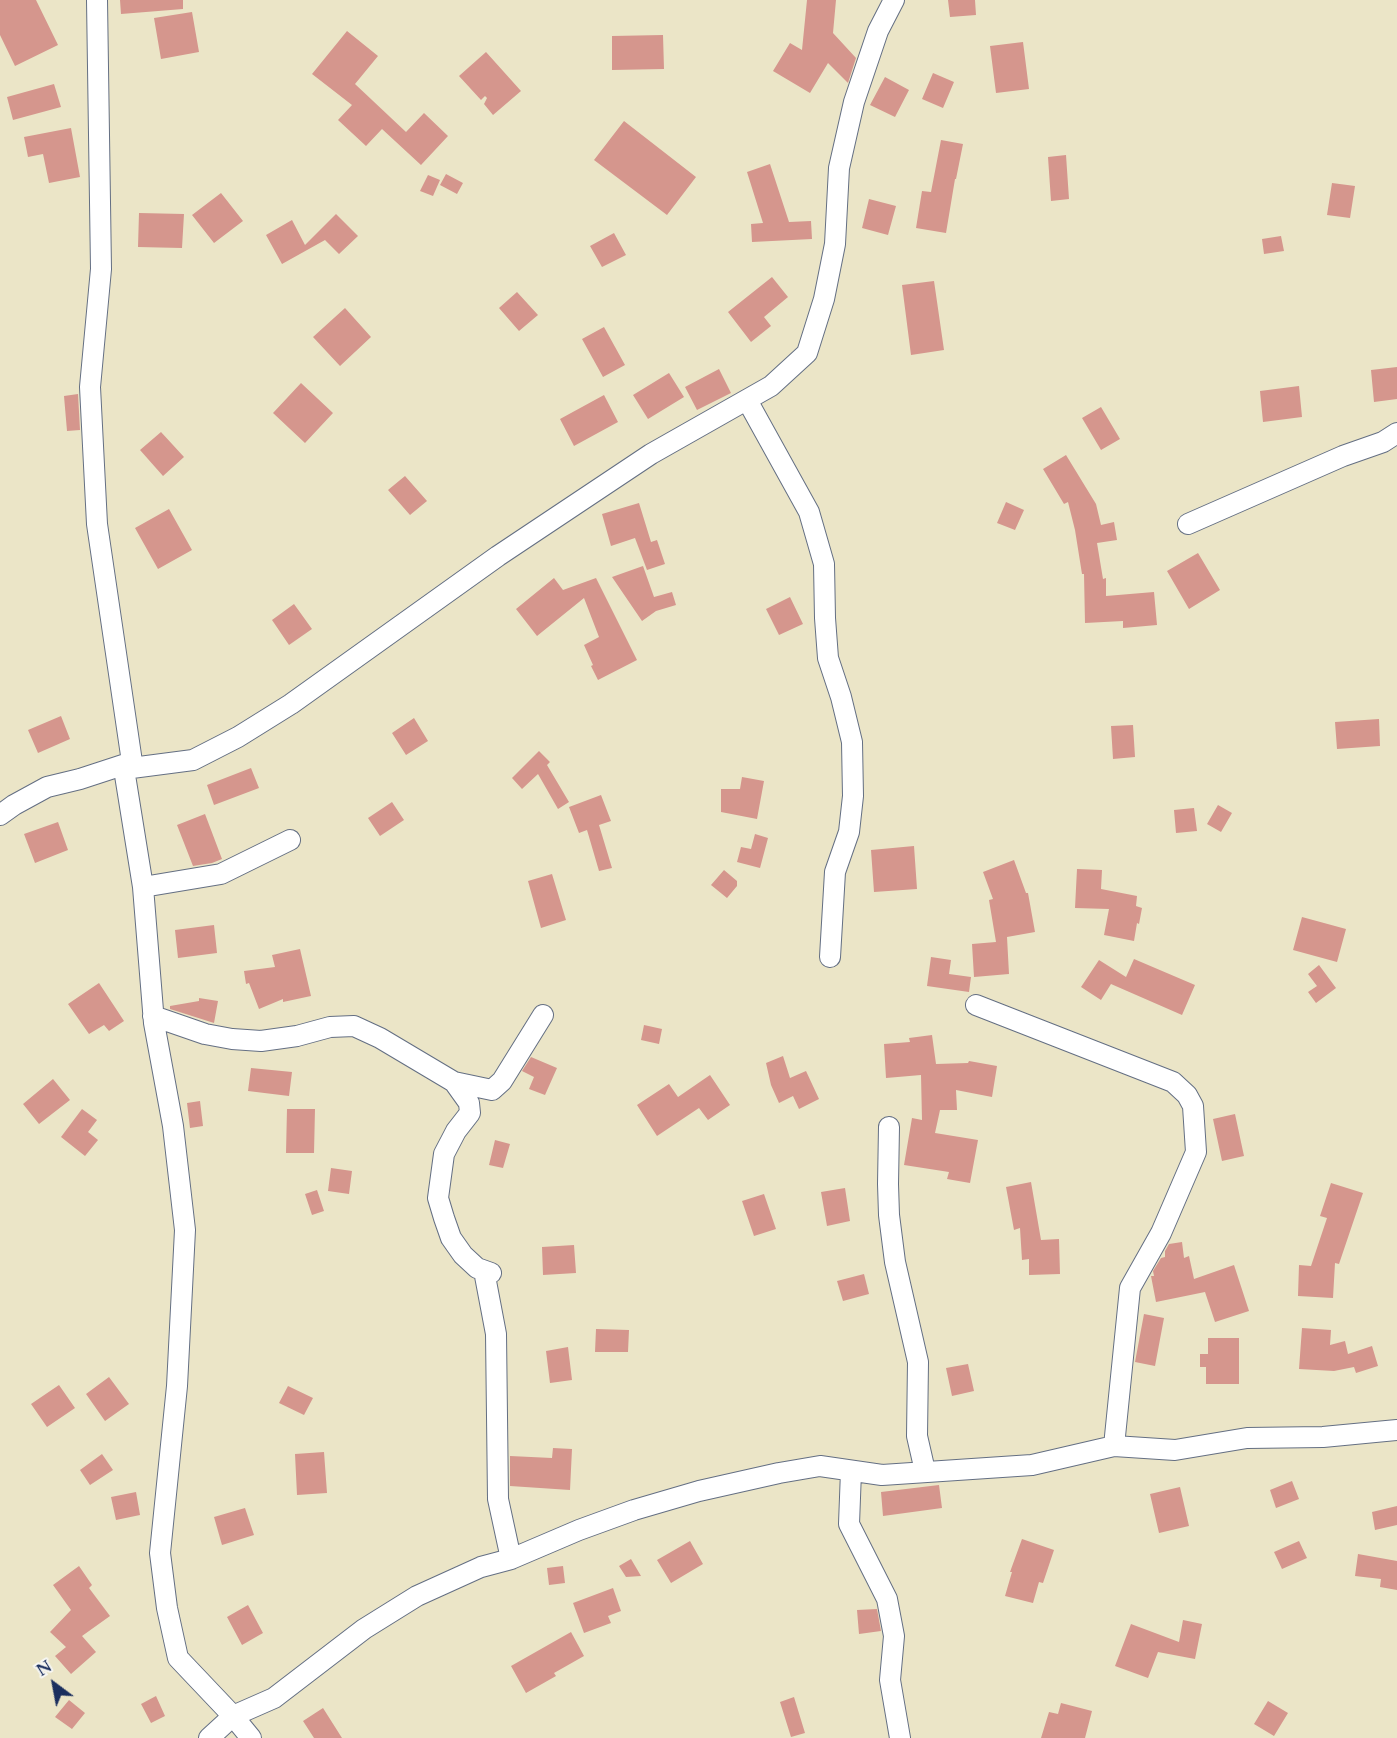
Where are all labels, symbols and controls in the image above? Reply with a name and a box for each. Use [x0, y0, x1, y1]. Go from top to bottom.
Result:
north arrow [24, 1654, 84, 1714]
text: N [33, 1656, 56, 1682]

